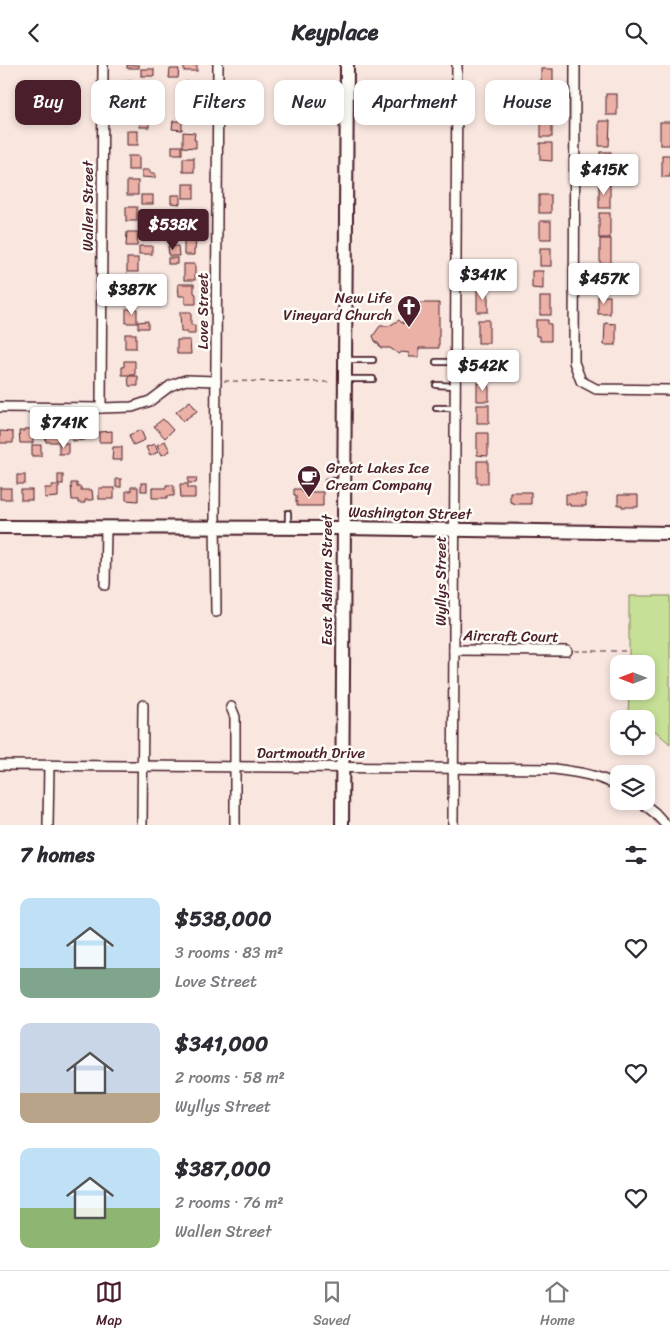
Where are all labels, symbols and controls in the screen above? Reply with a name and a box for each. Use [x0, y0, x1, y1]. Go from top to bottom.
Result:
text: Keyplace [292, 13, 378, 52]
icon: back [20, 19, 48, 47]
icon: search [622, 19, 650, 47]
chip: Buy [15, 80, 81, 125]
chip: Rent [91, 80, 165, 125]
chip: Filters [175, 80, 264, 125]
chip: New [274, 80, 344, 125]
chip: Apartment [354, 80, 475, 125]
chip: House [485, 80, 569, 125]
pin: $415K [569, 153, 639, 196]
text: $415K [580, 155, 628, 184]
street label: Wallen Street [75, 160, 101, 251]
pin: $538K [138, 209, 208, 251]
text: $538K [149, 210, 197, 239]
pin: $341K [448, 259, 518, 301]
text: $341K [460, 260, 506, 289]
pin: $457K [569, 263, 639, 305]
text: $457K [579, 264, 629, 293]
street label: Love Street [190, 272, 216, 349]
pin: $387K [97, 273, 167, 316]
text: $387K [108, 275, 156, 304]
place label: New Life Vineyard Church [283, 285, 392, 328]
church icon: New Life Vineyard Church [396, 294, 422, 328]
pin: $542K [448, 349, 518, 392]
text: $542K [458, 351, 508, 380]
pin: $741K [29, 407, 99, 449]
text: $741K [41, 408, 87, 437]
place label: Great Lakes Ice Cream Company [326, 455, 432, 498]
cafe icon: Great Lakes Ice Cream Company [296, 464, 322, 498]
street label: Washington Street [348, 499, 473, 527]
street label: East Ashman Street [314, 513, 340, 646]
street label: Wyllys Street [428, 536, 454, 626]
street label: Aircraft Court [462, 622, 559, 650]
north arrow [610, 655, 655, 700]
map controls [610, 655, 655, 810]
button: locate [610, 710, 655, 755]
street label: Dartmouth Drive [257, 740, 366, 766]
button: layers [610, 765, 655, 810]
text: 7 homes [20, 836, 95, 874]
icon: filters [622, 841, 650, 869]
text: $538,000 [175, 900, 272, 938]
icon: home [60, 918, 120, 978]
icon: heart [622, 934, 650, 962]
text: 3 rooms · 83 m² [175, 938, 283, 967]
text: Love Street [175, 967, 257, 996]
text: $341,000 [175, 1025, 268, 1063]
icon: home [60, 1043, 120, 1103]
icon: heart [622, 1059, 650, 1087]
text: 2 rooms · 58 m² [175, 1063, 285, 1092]
text: Wyllys Street [175, 1092, 271, 1121]
text: $387,000 [175, 1150, 271, 1188]
icon: home [60, 1168, 120, 1228]
icon: heart [622, 1184, 650, 1212]
text: 2 rooms · 76 m² [175, 1188, 284, 1217]
text: Wallen Street [175, 1217, 272, 1246]
tab: Map [95, 1278, 123, 1333]
tab: Saved [313, 1278, 350, 1333]
tab: Home [540, 1278, 575, 1333]

